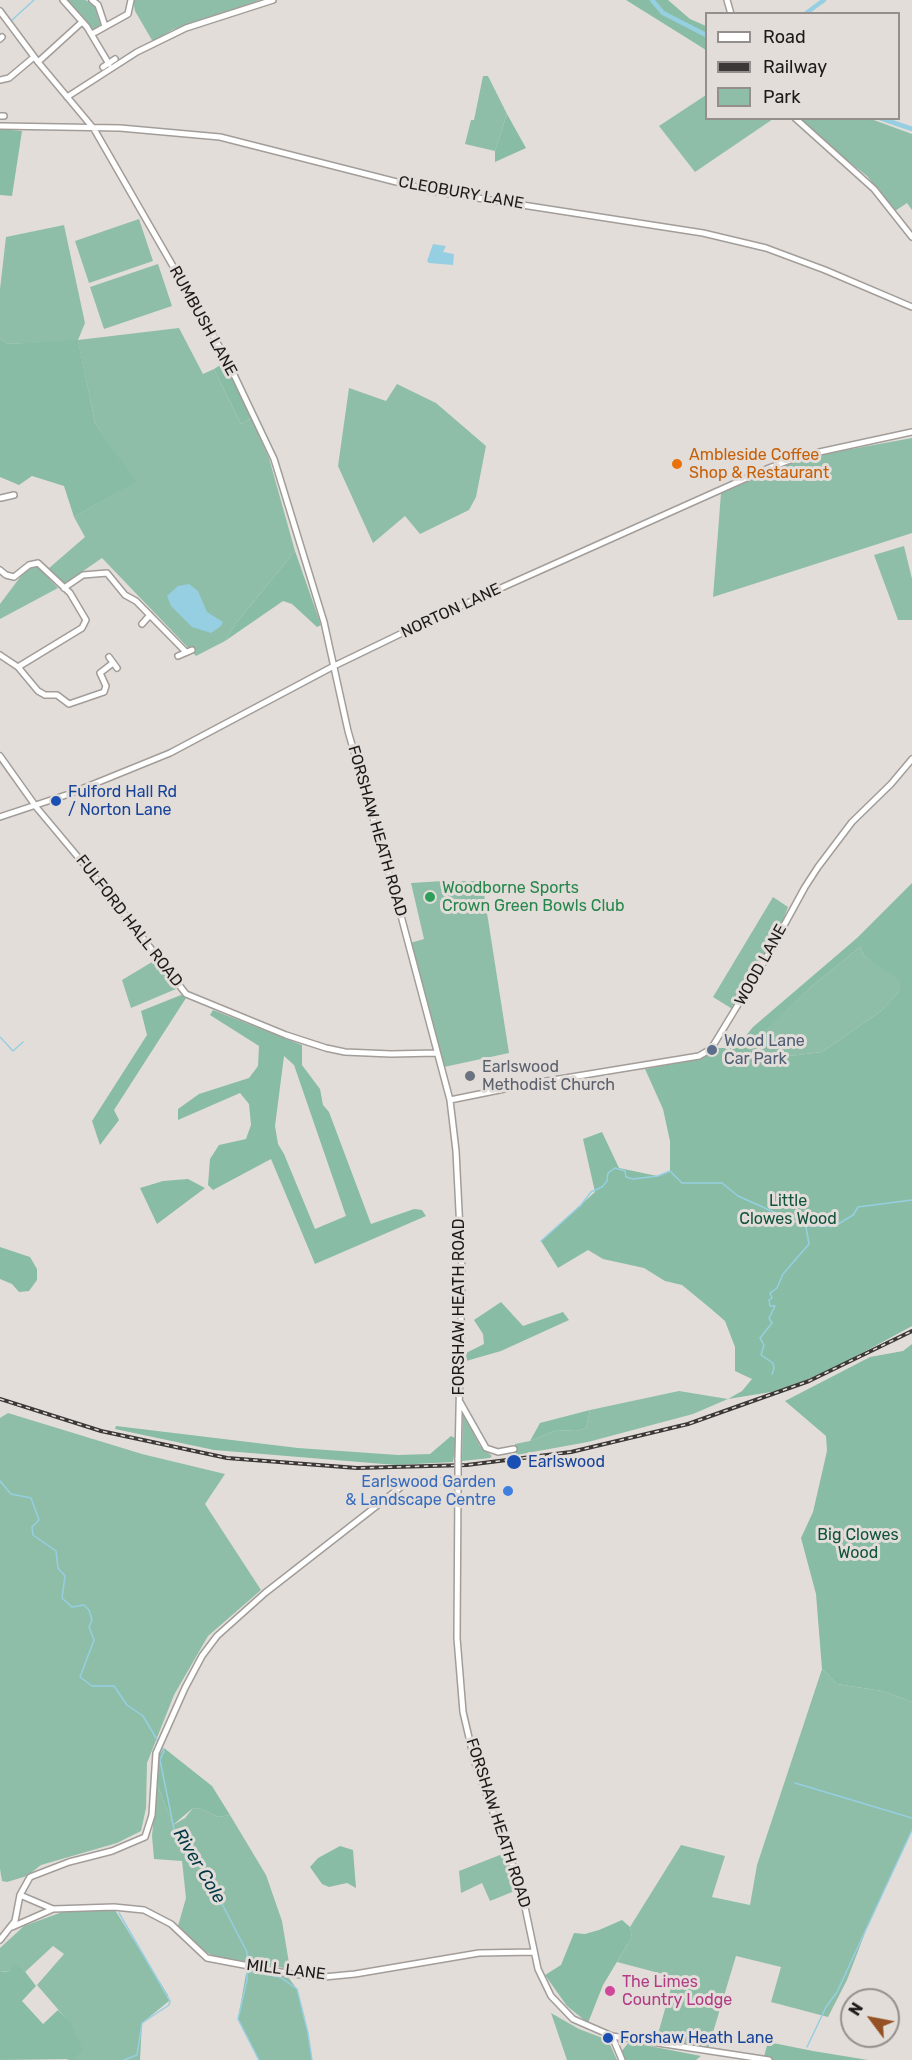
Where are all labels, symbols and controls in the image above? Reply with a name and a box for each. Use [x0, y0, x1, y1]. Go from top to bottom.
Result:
legend [705, 12, 900, 120]
text: Road [763, 26, 806, 48]
text: Railway [763, 56, 827, 78]
text: Park [763, 86, 800, 108]
street label: CLEOBURY LANE [397, 173, 525, 213]
street label: RUMBUSH LANE [165, 263, 241, 379]
place label: Ambleside Coffee Shop & Restaurant [689, 445, 829, 483]
marker: Ambleside Coffee Shop & Restaurant [670, 457, 684, 471]
street label: NORTON LANE [398, 580, 504, 642]
street label: FORSHAW HEATH ROAD [343, 743, 411, 919]
place label: Fulford Hall Rd / Norton Lane [68, 782, 177, 820]
marker: Fulford Hall Rd / Norton Lane [49, 794, 63, 808]
street label: FULFORD HALL ROAD [72, 851, 186, 991]
place label: Woodborne Sports Crown Green Bowls Club [442, 878, 624, 916]
marker: Woodborne Sports Crown Green Bowls Club [423, 890, 437, 904]
street label: WOOD LANE [731, 921, 791, 1009]
place label: Wood Lane Car Park [724, 1031, 805, 1069]
marker: Wood Lane Car Park [705, 1043, 719, 1057]
place label: Earlswood Methodist Church [482, 1057, 615, 1095]
marker: Earlswood Methodist Church [463, 1069, 477, 1083]
park label: Little Clowes Wood [739, 1191, 837, 1229]
street label: FORSHAW HEATH ROAD [449, 1218, 469, 1396]
place label: Earlswood [528, 1452, 605, 1472]
marker: Earlswood [505, 1453, 523, 1471]
place label: Earlswood Garden & Landscape Centre [345, 1472, 496, 1510]
marker: Earlswood Garden & Landscape Centre [501, 1484, 515, 1498]
park label: Big Clowes Wood [817, 1525, 899, 1563]
street label: FORSHAW HEATH ROAD [462, 1736, 534, 1910]
water label: River Cole [168, 1824, 230, 1908]
street label: MILL LANE [245, 1956, 327, 1984]
place label: The Limes Country Lodge [622, 1972, 732, 2010]
marker: The Limes Country Lodge [603, 1984, 617, 1998]
north arrow [840, 1988, 900, 2048]
text: N [845, 1999, 867, 2019]
place label: Forshaw Heath Lane [620, 2028, 773, 2048]
marker: Forshaw Heath Lane [601, 2031, 615, 2045]

